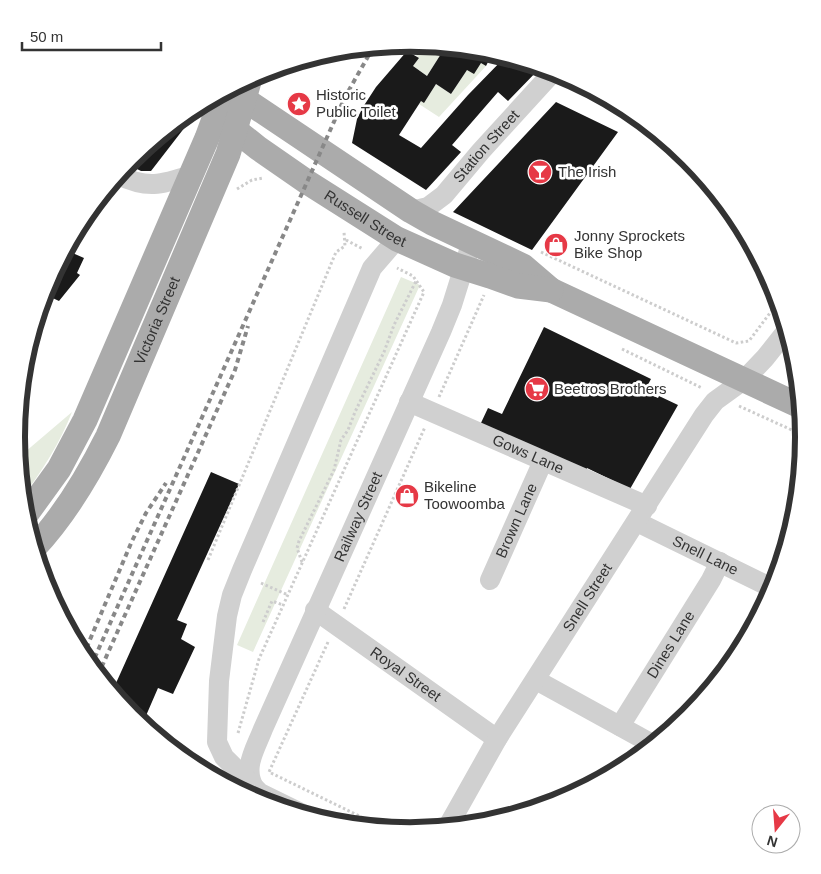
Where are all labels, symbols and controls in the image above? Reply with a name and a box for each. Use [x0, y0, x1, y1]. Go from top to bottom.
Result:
scale bar [22, 20, 161, 52]
text: 50 m [30, 28, 63, 45]
place label: Historic Public Toilet [316, 86, 397, 120]
place icon: Historic Public Toilet [286, 91, 312, 117]
street label: Station Street [449, 106, 523, 186]
bar icon: The Irish [527, 159, 553, 185]
place label: The Irish [558, 163, 616, 180]
street label: Russell Street [321, 186, 410, 250]
place label: Jonny Sprockets Bike Shop [574, 227, 685, 261]
shop icon: Jonny Sprockets Bike Shop [543, 232, 569, 258]
street label: Victoria Street [130, 273, 183, 367]
supermarket icon: Beetros Brothers [524, 376, 550, 402]
place label: Beetros Brothers [554, 380, 667, 397]
street label: Gows Lane [490, 431, 567, 477]
street label: Railway Street [330, 468, 386, 564]
place label: Bikeline Toowoomba [424, 478, 506, 512]
street label: Brown Lane [492, 480, 540, 560]
shop icon: Bikeline Toowoomba [394, 483, 420, 509]
street label: Snell Lane [670, 532, 741, 578]
street label: Snell Street [559, 559, 615, 635]
street label: Dines Lane [643, 608, 698, 681]
street label: Royal Street [367, 643, 445, 705]
north arrow [751, 804, 801, 854]
text: N [765, 832, 779, 851]

